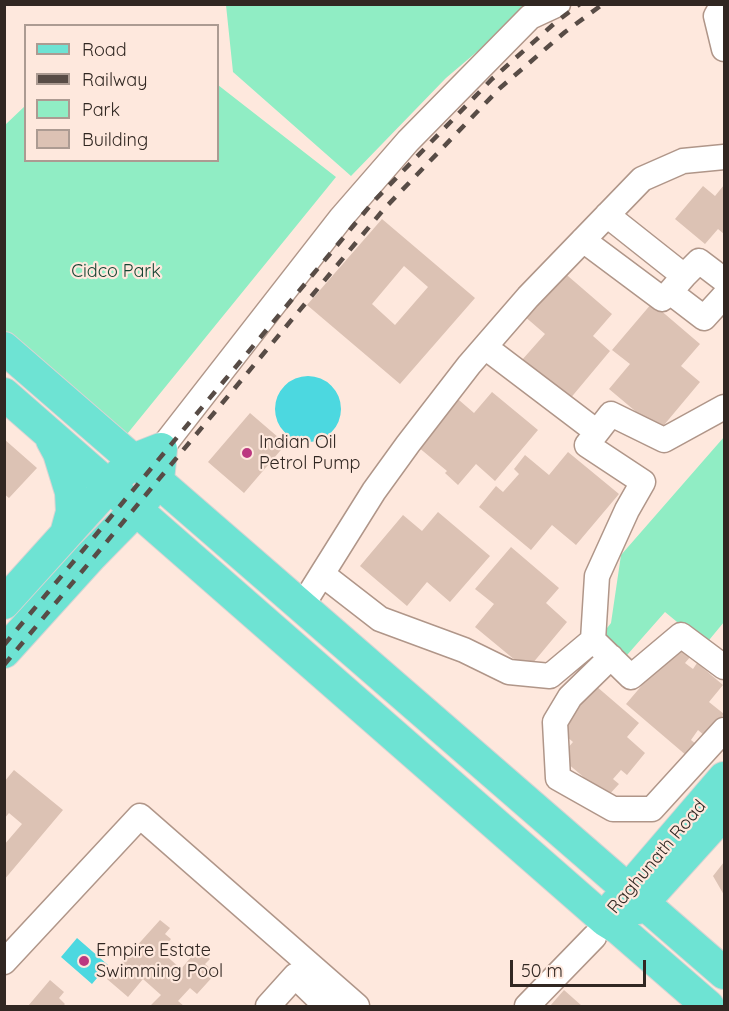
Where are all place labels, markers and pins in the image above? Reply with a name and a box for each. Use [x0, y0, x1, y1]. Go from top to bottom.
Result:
place label: Indian Oil Petrol Pump [259, 432, 360, 474]
marker: Indian Oil Petrol Pump [240, 446, 254, 460]
place label: Empire Estate Swimming Pool [96, 940, 223, 982]
marker: Empire Estate Swimming Pool [77, 954, 91, 968]

